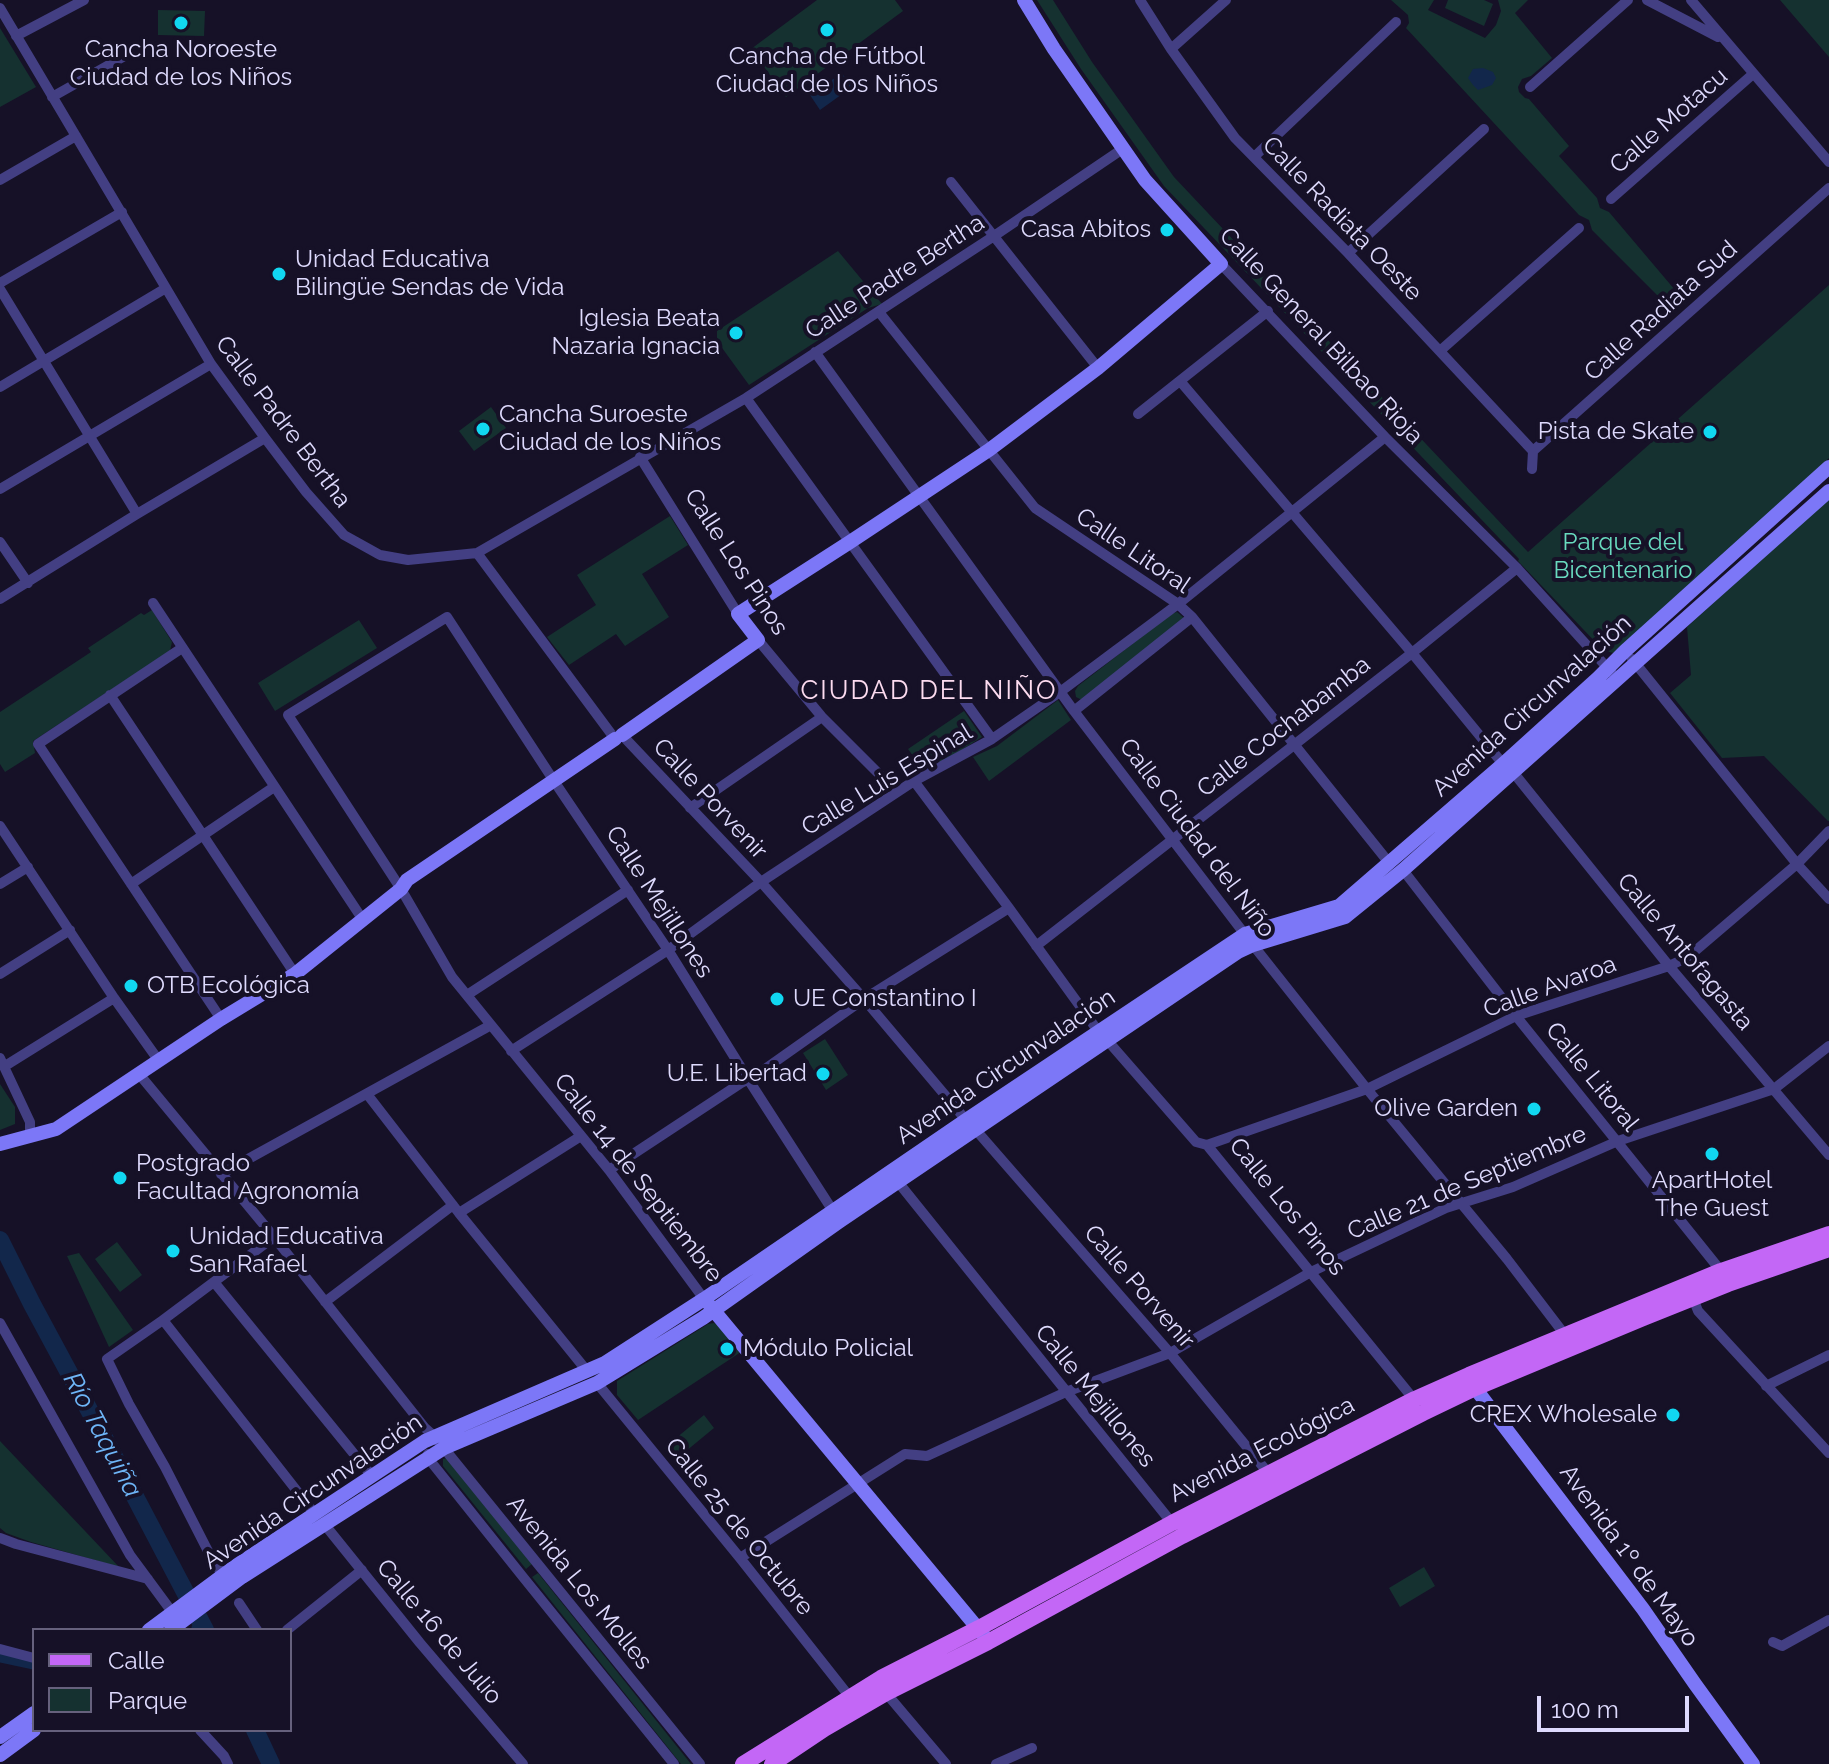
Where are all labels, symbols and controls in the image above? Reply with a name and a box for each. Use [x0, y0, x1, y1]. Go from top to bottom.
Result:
marker: Cancha Noroeste Ciudad de los Niños [172, 14, 190, 32]
marker: Cancha de Fútbol Ciudad de los Niños [818, 21, 836, 39]
place label: Cancha Noroeste Ciudad de los Niños [70, 36, 292, 92]
place label: Cancha de Fútbol Ciudad de los Niños [716, 43, 938, 99]
street label: Calle Motacu [1604, 62, 1734, 180]
street label: Calle Radiata Oeste [1256, 131, 1428, 307]
street label: Calle Padre Bertha [800, 208, 990, 346]
place label: Casa Abitos [1021, 216, 1151, 244]
marker: Casa Abitos [1158, 221, 1176, 239]
street label: Calle General Bilbao Rioja [1213, 222, 1429, 450]
street label: Calle Radiata Sud [1579, 235, 1743, 387]
place label: Unidad Educativa Bilingüe Sendas de Vida [295, 246, 564, 302]
marker: Unidad Educativa Bilingüe Sendas de Vida [270, 265, 288, 283]
place label: Iglesia Beata Nazaria Ignacia [552, 305, 720, 361]
marker: Iglesia Beata Nazaria Ignacia [727, 324, 745, 342]
street label: Calle Padre Bertha [209, 330, 357, 514]
place label: Cancha Suroeste Ciudad de los Niños [499, 401, 721, 457]
place label: Pista de Skate [1538, 418, 1694, 446]
marker: Cancha Suroeste Ciudad de los Niños [474, 420, 492, 438]
marker: Pista de Skate [1701, 423, 1719, 441]
street label: Calle Los Pinos [678, 483, 794, 641]
street label: Calle Litoral [1070, 502, 1196, 600]
park label: Parque del Bicentenario [1553, 529, 1693, 585]
street label: Avenida Circunvalación [1427, 609, 1637, 803]
street label: Calle Cochabamba [1192, 651, 1376, 803]
district label: CIUDAD DEL NIÑO [801, 675, 1057, 707]
street label: Calle Luis Espinal [797, 718, 977, 842]
street label: Calle Porvenir [647, 733, 773, 865]
street label: Calle Ciudad del Niño [1113, 733, 1281, 943]
street label: Calle Mejillones [599, 821, 719, 983]
street label: Calle Antofagasta [1611, 868, 1759, 1036]
street label: Calle Avaroa [1480, 950, 1620, 1024]
place label: OTB Ecológica [147, 972, 310, 1000]
marker: OTB Ecológica [122, 977, 140, 995]
street label: Avenida Circunvalación [891, 983, 1121, 1151]
place label: UE Constantino I [793, 985, 977, 1013]
marker: UE Constantino I [768, 990, 786, 1008]
street label: Calle Litoral [1539, 1017, 1645, 1137]
place label: U.E. Libertad [667, 1060, 807, 1088]
marker: U.E. Libertad [814, 1065, 832, 1083]
street label: Calle 14 de Septiembre [548, 1068, 728, 1288]
place label: Olive Garden [1374, 1095, 1518, 1123]
marker: Olive Garden [1525, 1100, 1543, 1118]
street label: Calle 21 de Septiembre [1343, 1120, 1591, 1246]
street label: Calle Los Pinos [1223, 1132, 1351, 1282]
marker: ApartHotel The Guest [1703, 1145, 1721, 1163]
place label: Postgrado Facultad Agronomía [136, 1150, 359, 1206]
place label: ApartHotel The Guest [1652, 1167, 1772, 1223]
marker: Postgrado Facultad Agronomía [111, 1169, 129, 1187]
street label: Calle Porvenir [1078, 1219, 1200, 1355]
place label: Unidad Educativa San Rafael [189, 1223, 384, 1279]
marker: Unidad Educativa San Rafael [164, 1242, 182, 1260]
street label: Calle Mejillones [1029, 1319, 1161, 1473]
place label: Módulo Policial [743, 1335, 913, 1363]
marker: Módulo Policial [718, 1340, 736, 1358]
water label: Río Taquiña [56, 1367, 148, 1503]
street label: Avenida Ecológica [1165, 1391, 1359, 1509]
place label: CREX Wholesale [1470, 1401, 1657, 1429]
marker: CREX Wholesale [1664, 1406, 1682, 1424]
street label: Avenida Circunvalación [198, 1408, 428, 1576]
street label: Calle 25 de Octubre [659, 1432, 819, 1622]
street label: Avenida 1º de Mayo [1553, 1459, 1705, 1653]
street label: Avenida Los Molles [500, 1490, 658, 1676]
street label: Calle 16 de Julio [370, 1554, 508, 1710]
legend [32, 1628, 292, 1732]
text: Calle [108, 1646, 165, 1675]
scale bar [1541, 1680, 1693, 1730]
text: Parque [108, 1686, 187, 1715]
text: 100 m [1551, 1695, 1619, 1724]

